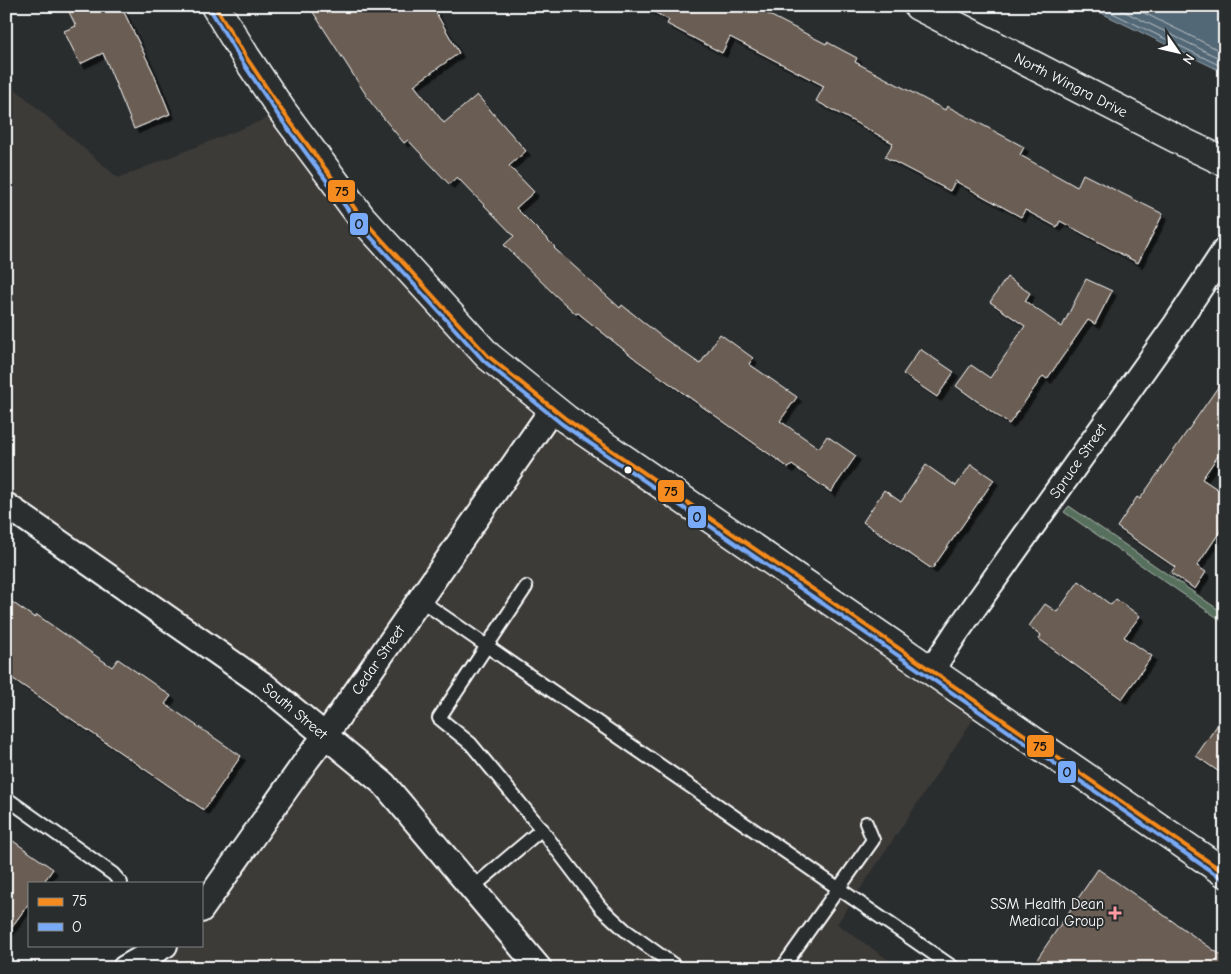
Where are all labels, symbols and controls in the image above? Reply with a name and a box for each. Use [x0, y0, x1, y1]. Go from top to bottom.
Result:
north arrow [1154, 28, 1204, 78]
street label: North Wingra Drive [1011, 49, 1131, 121]
text: N [1179, 50, 1198, 68]
line badge: 75 [327, 179, 356, 203]
text: 75 [335, 183, 349, 200]
line badge: O [349, 212, 369, 236]
text: O [355, 216, 364, 233]
street label: Spruce Street [1046, 420, 1111, 502]
unlabelled marker [623, 465, 633, 475]
line badge: 75 [657, 479, 685, 503]
text: 75 [664, 483, 678, 500]
line badge: O [687, 505, 707, 529]
text: O [693, 509, 702, 526]
street label: Cedar Street [347, 621, 409, 698]
street label: South Street [259, 679, 332, 744]
line badge: 75 [1026, 734, 1055, 758]
text: 75 [1033, 738, 1047, 755]
line badge: O [1057, 760, 1077, 784]
text: O [1063, 764, 1072, 781]
legend [28, 882, 202, 946]
text: 75 [72, 892, 87, 910]
place label: SSM Health Dean Medical Group [990, 895, 1104, 930]
marker: SSM Health Dean Medical Group [1108, 906, 1122, 920]
text: O [72, 918, 82, 936]

